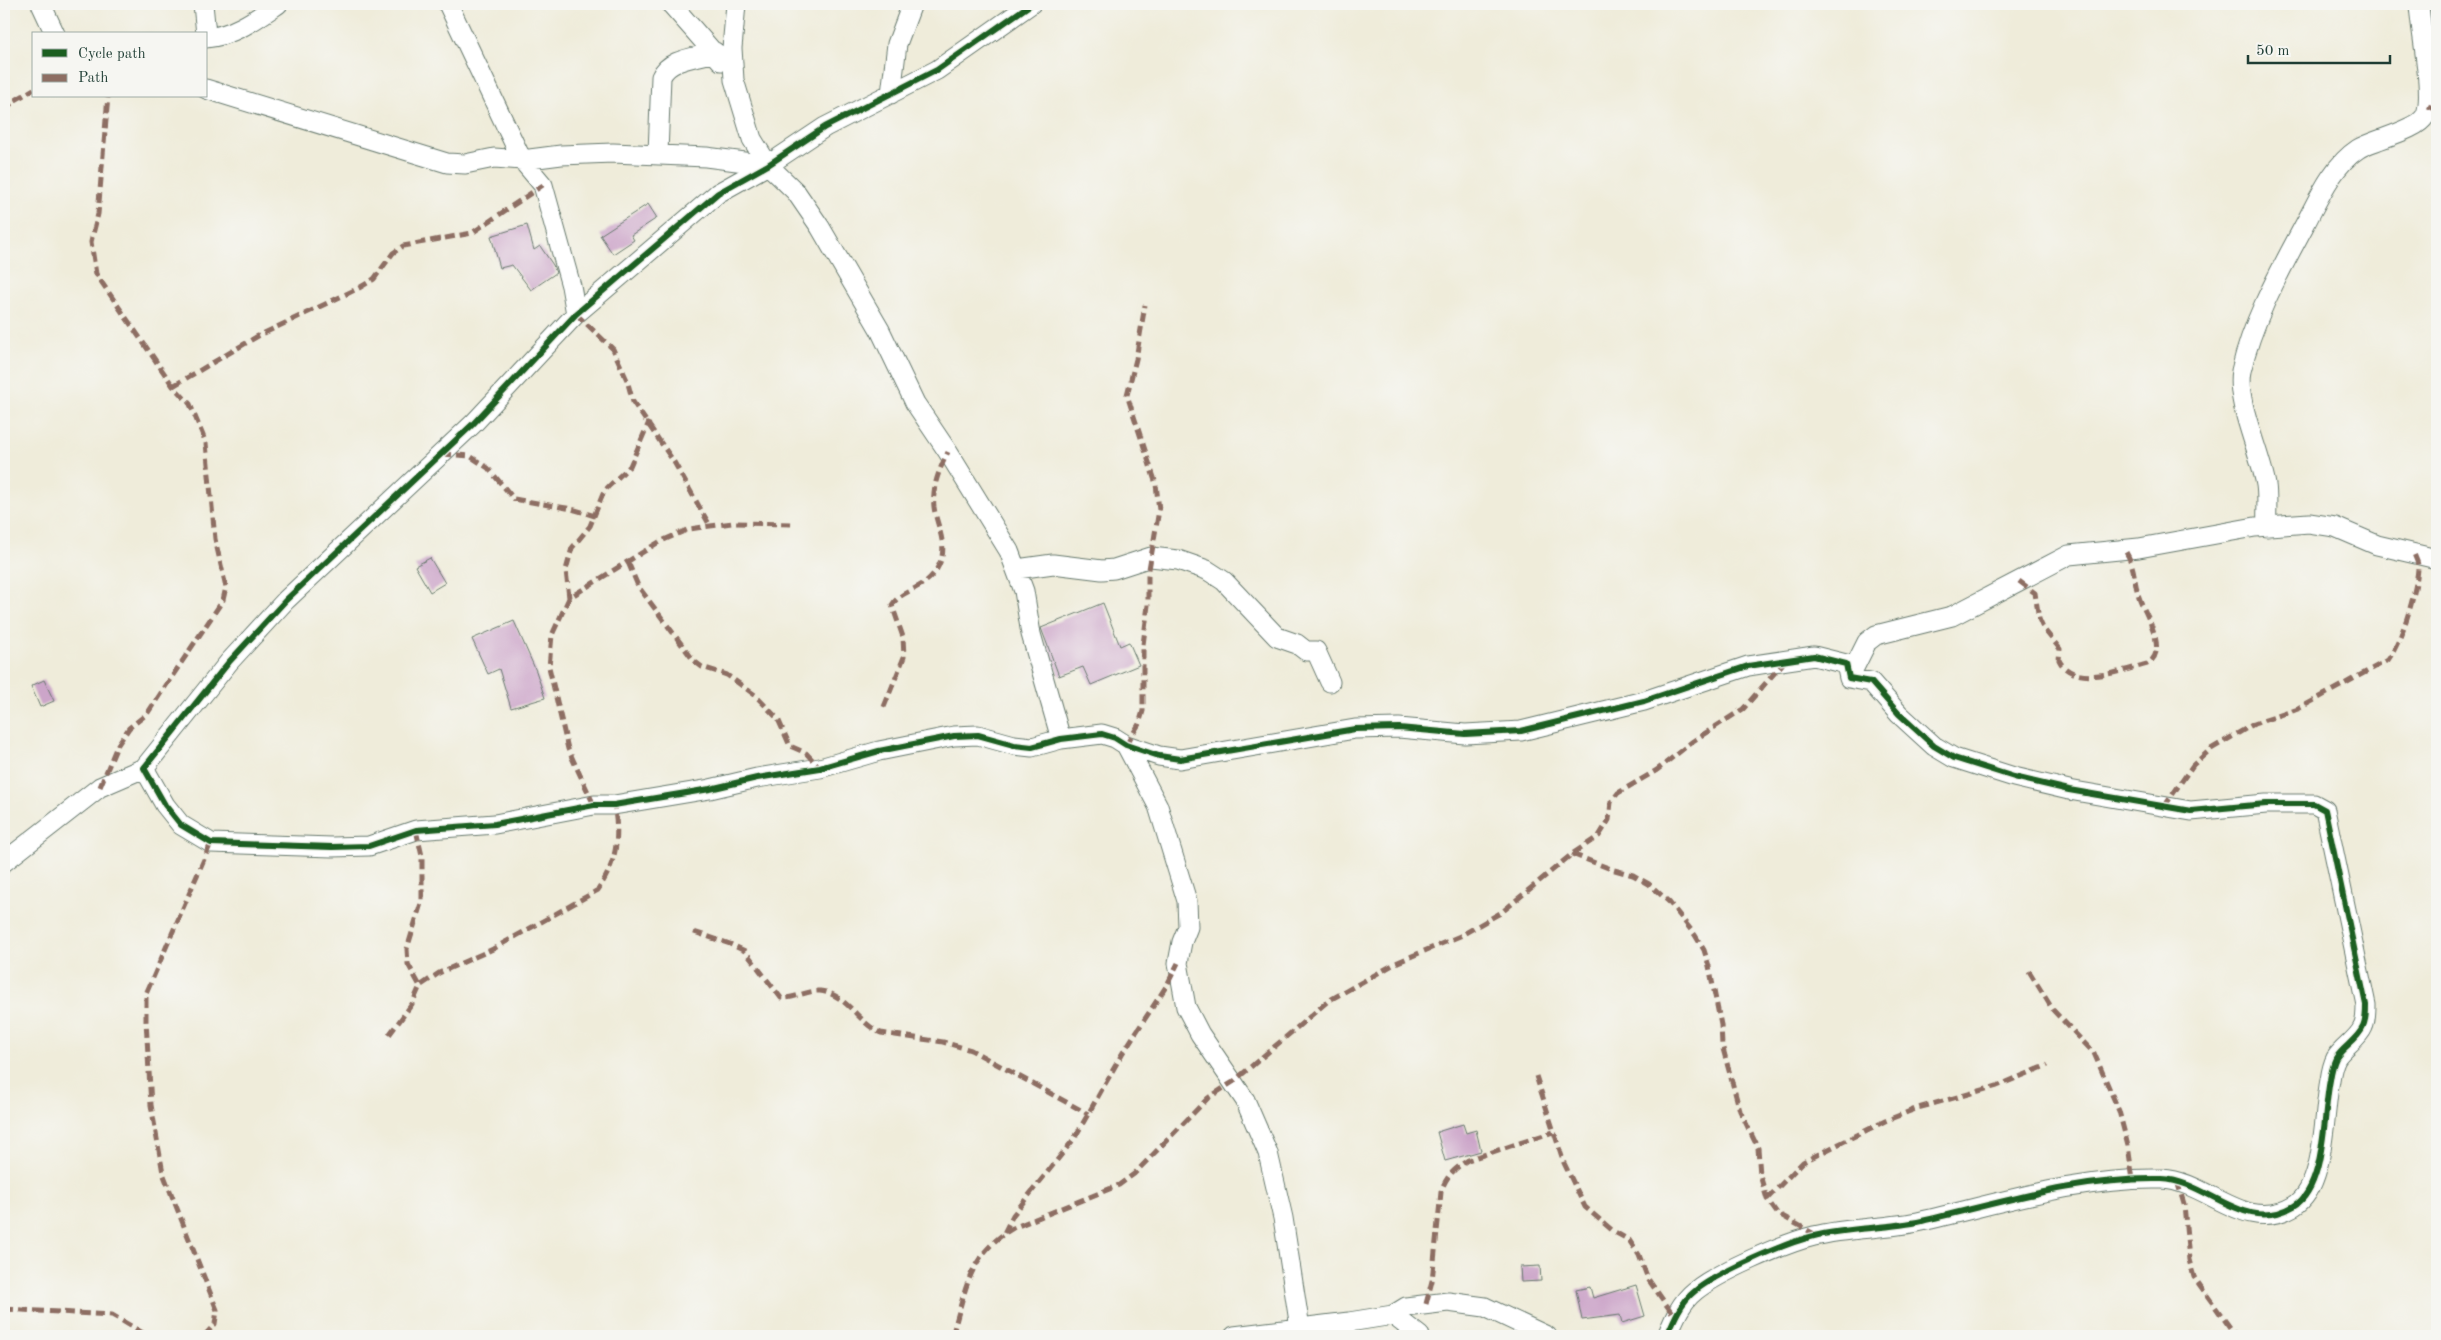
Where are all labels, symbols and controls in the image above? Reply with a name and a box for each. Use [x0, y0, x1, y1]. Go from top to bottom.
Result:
legend [32, 32, 208, 98]
scale bar [2248, 32, 2391, 64]
text: 50 m [2256, 44, 2290, 59]
text: Cycle path [78, 47, 146, 62]
text: Path [78, 71, 108, 86]

